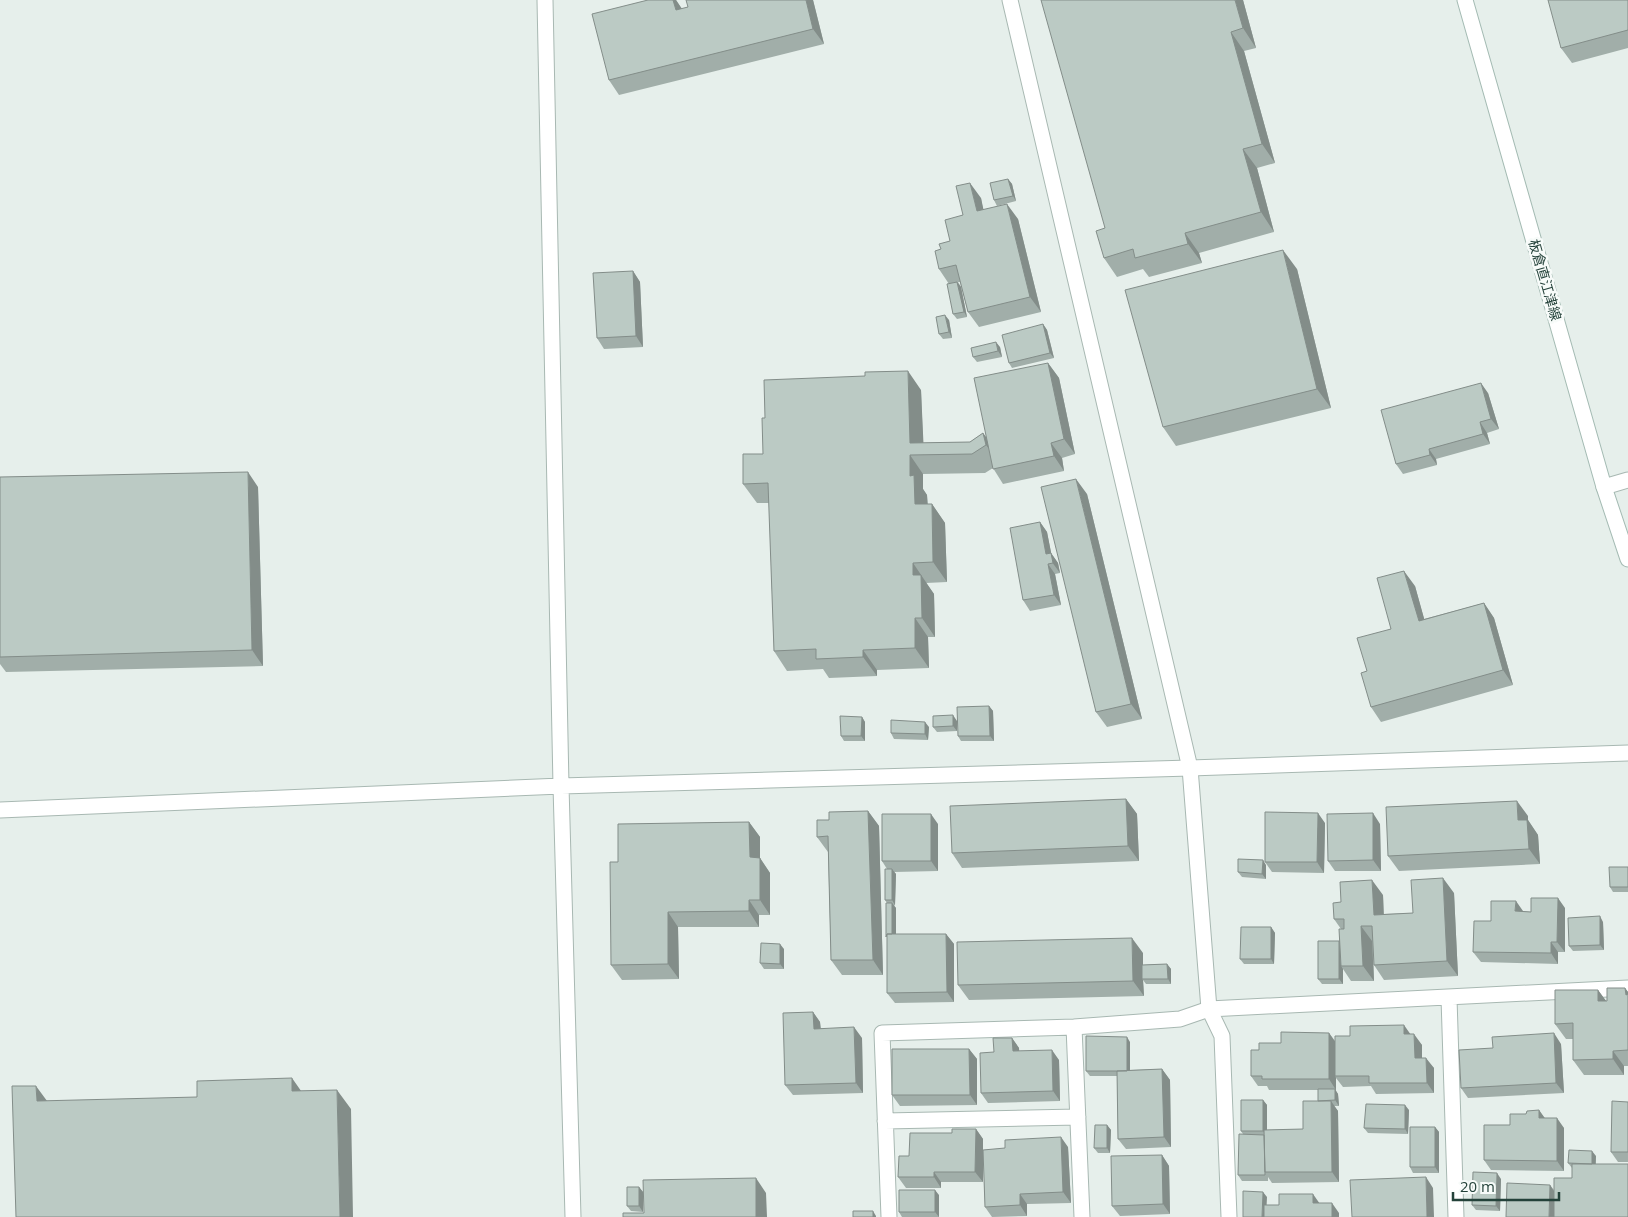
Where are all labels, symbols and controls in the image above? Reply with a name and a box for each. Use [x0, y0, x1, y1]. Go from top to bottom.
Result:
street label: 板倉直江津線 [1525, 237, 1566, 323]
scale bar [1453, 1170, 1559, 1202]
text: 20 m [1460, 1176, 1495, 1196]

